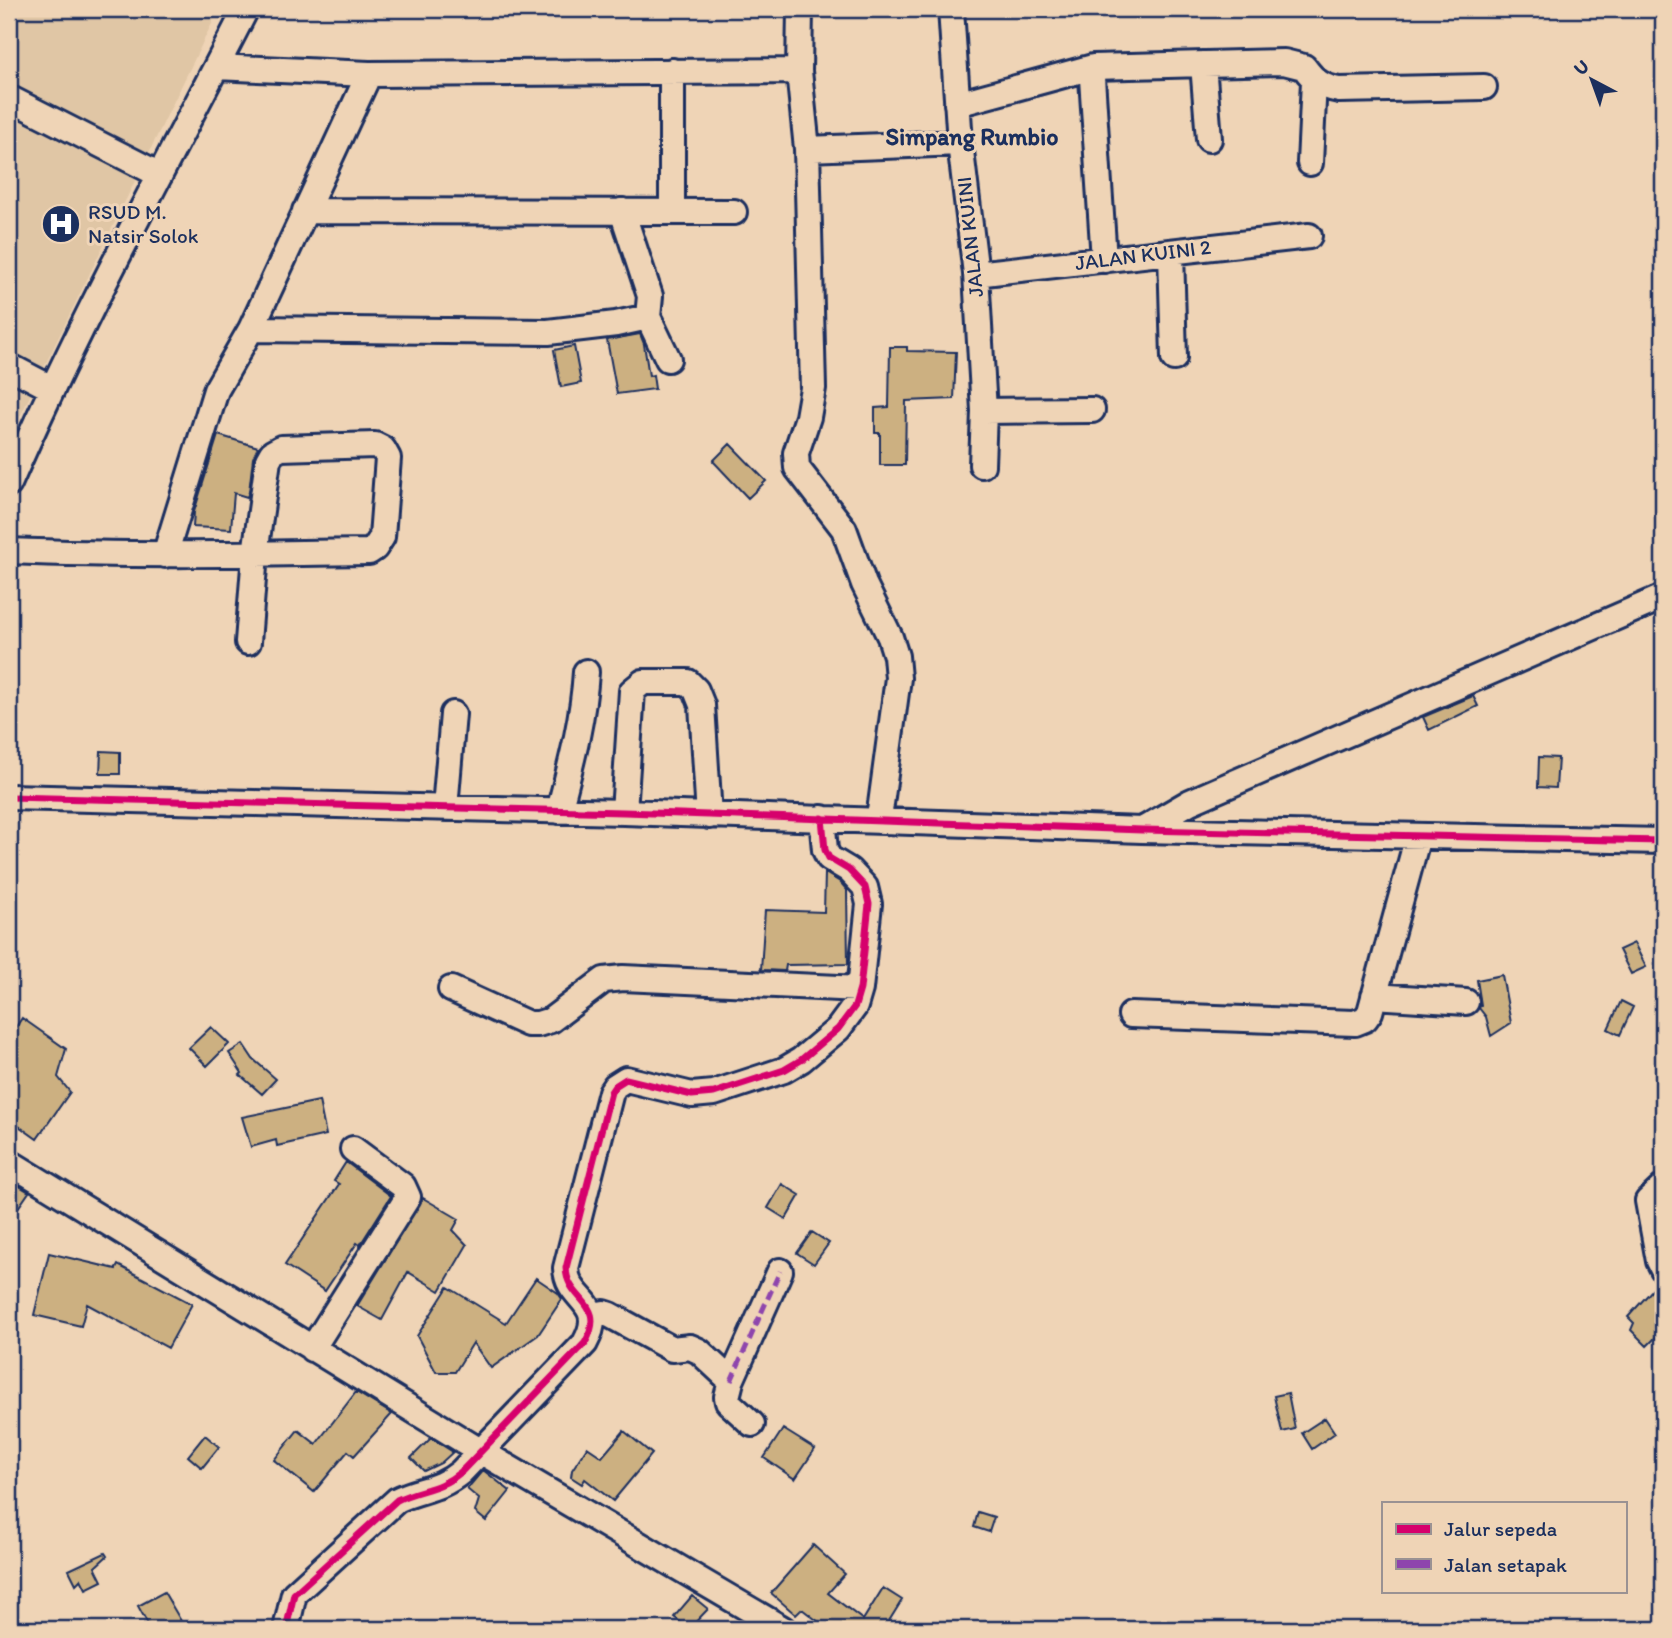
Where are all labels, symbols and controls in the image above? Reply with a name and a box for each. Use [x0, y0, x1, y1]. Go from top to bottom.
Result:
north arrow [1556, 46, 1626, 116]
text: U [1569, 55, 1593, 80]
district label: Simpang Rumbio [886, 122, 1058, 152]
street label: JALAN KUINI [951, 176, 988, 299]
place label: RSUD M. Natsir Solok [88, 199, 199, 248]
hospital icon: RSUD M. Natsir Solok [40, 203, 82, 245]
street label: JALAN KUINI 2 [1073, 234, 1212, 275]
legend [1382, 1502, 1626, 1592]
text: Jalur sepeda [1444, 1516, 1557, 1541]
text: Jalan setapak [1444, 1552, 1567, 1577]

